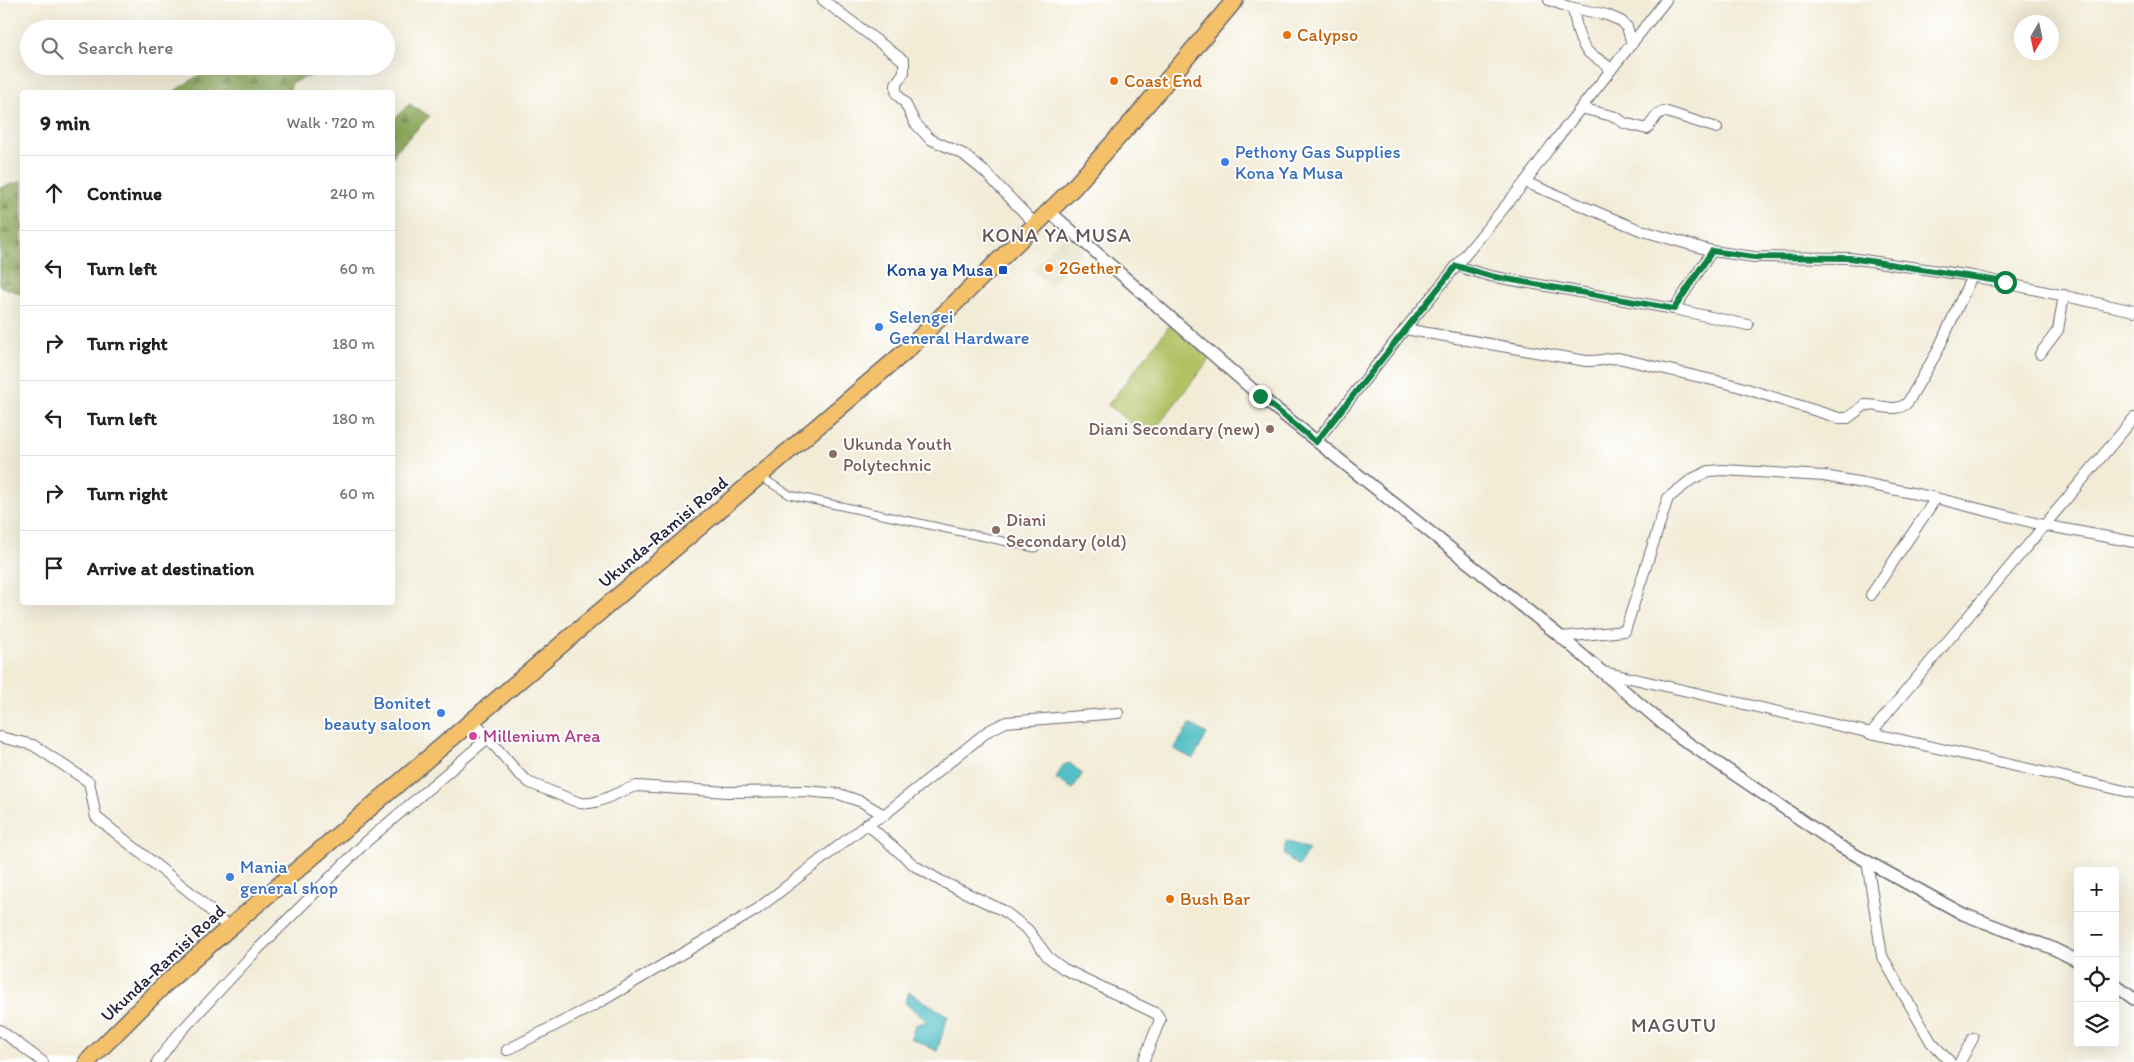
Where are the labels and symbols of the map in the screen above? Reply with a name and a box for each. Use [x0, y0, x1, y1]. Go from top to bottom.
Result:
north arrow [2014, 15, 2059, 60]
place label: Calypso [1297, 24, 1358, 46]
marker: Calypso [1281, 29, 1293, 41]
place label: Coast End [1124, 70, 1203, 92]
marker: Coast End [1108, 75, 1120, 87]
place label: Pethony Gas Supplies Kona Ya Musa [1235, 141, 1401, 184]
marker: Pethony Gas Supplies Kona Ya Musa [1219, 156, 1231, 168]
district label: KONA YA MUSA [982, 223, 1132, 247]
place label: 2Gether [1059, 257, 1122, 279]
place label: Kona ya Musa [886, 259, 993, 281]
marker: 2Gether [1043, 262, 1055, 274]
marker: Kona ya Musa [997, 264, 1009, 276]
route start [1994, 271, 2017, 294]
place label: Selengei General Hardware [889, 306, 1030, 349]
marker: Selengei General Hardware [873, 321, 885, 333]
route end [1249, 385, 1272, 408]
place label: Diani Secondary (new) [1088, 418, 1260, 440]
marker: Diani Secondary (new) [1264, 423, 1276, 435]
place label: Ukunda Youth Polytechnic [843, 433, 952, 476]
marker: Ukunda Youth Polytechnic [827, 448, 839, 460]
street label: Ukunda-Ramisi Road [594, 471, 732, 593]
place label: Diani Secondary (old) [1006, 509, 1127, 552]
marker: Diani Secondary (old) [990, 524, 1002, 536]
place label: Bonitet beauty saloon [324, 692, 431, 735]
marker: Bonitet beauty saloon [435, 707, 447, 719]
place label: Millenium Area [483, 725, 601, 747]
marker: Millenium Area [467, 730, 479, 742]
place label: Mania general shop [240, 856, 338, 899]
marker: Mania general shop [224, 871, 236, 883]
place label: Bush Bar [1180, 888, 1251, 910]
marker: Bush Bar [1164, 893, 1176, 905]
street label: Ukunda-Ramisi Road [96, 899, 230, 1026]
district label: MAGUTU [1631, 1013, 1717, 1037]

